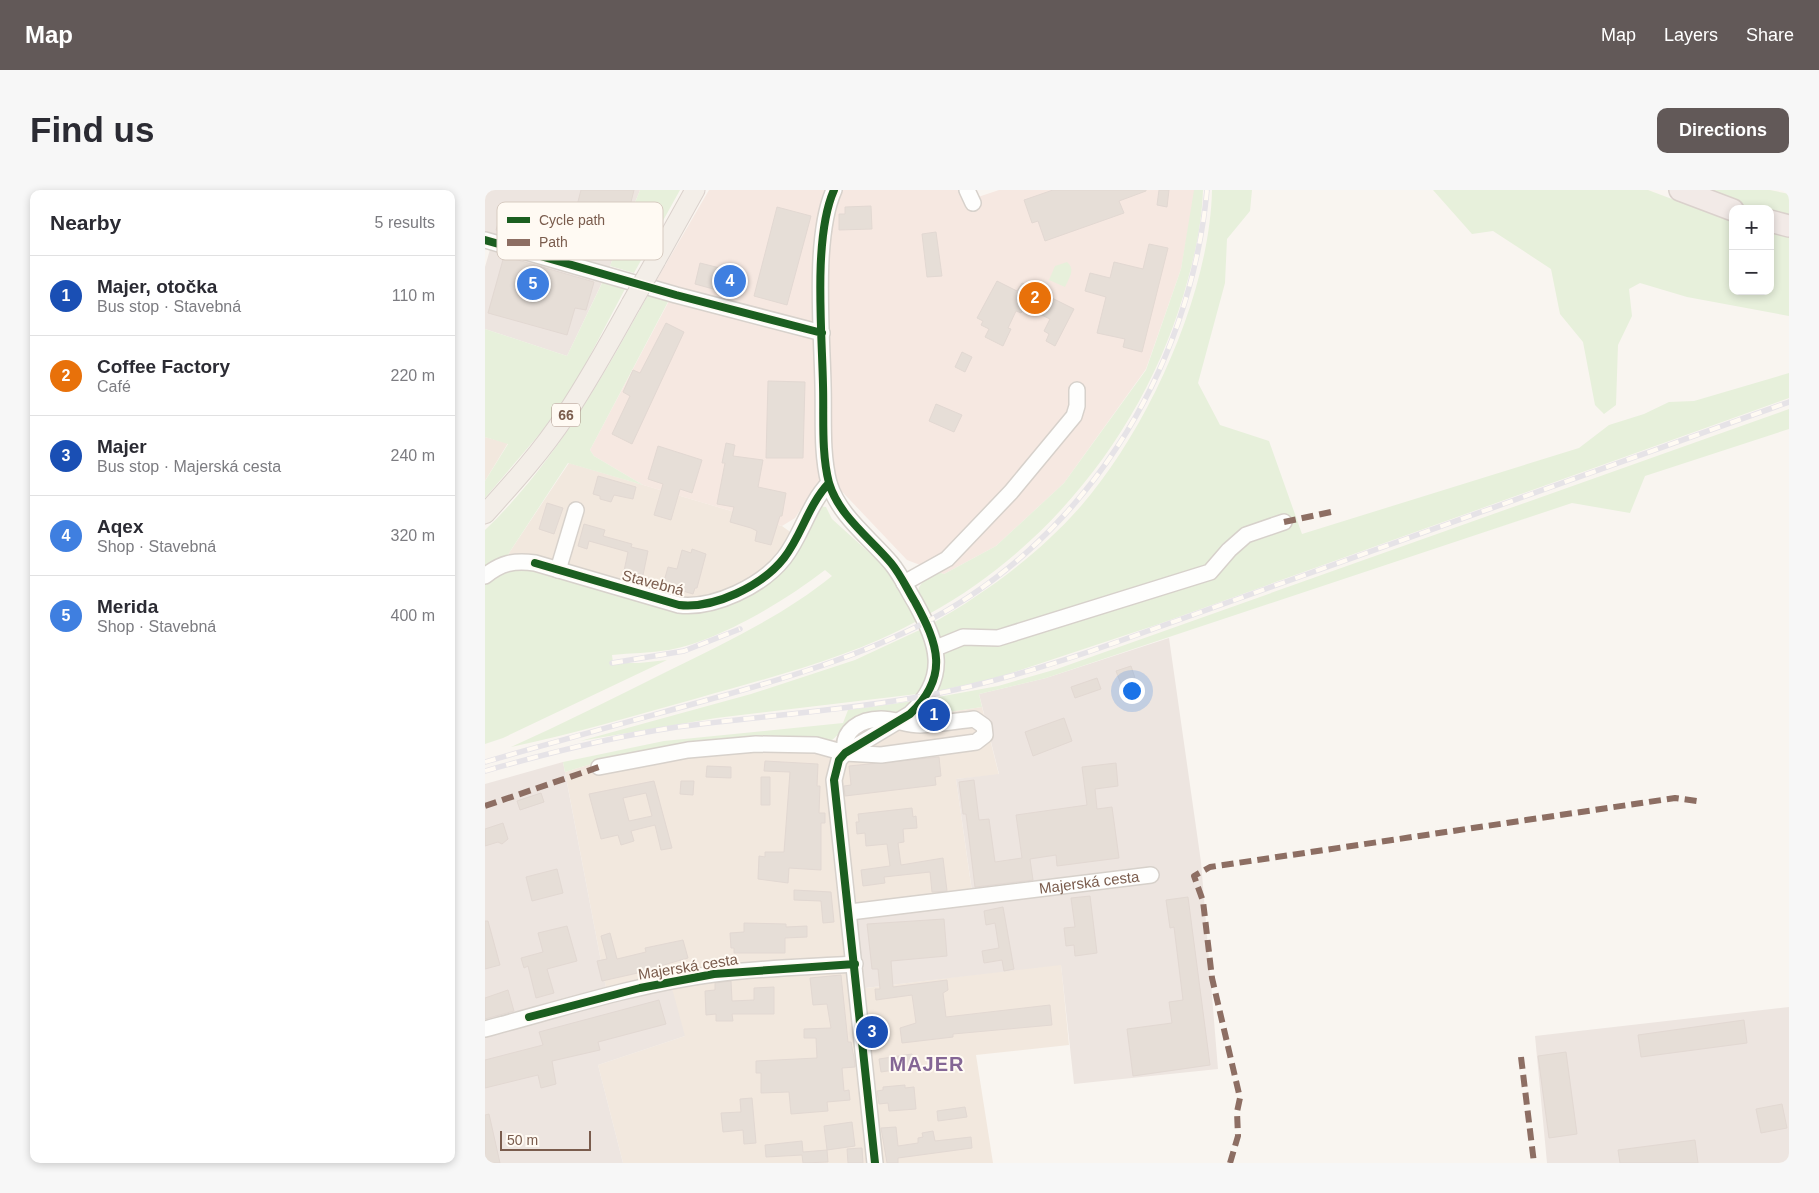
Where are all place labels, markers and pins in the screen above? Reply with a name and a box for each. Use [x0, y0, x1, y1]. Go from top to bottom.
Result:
pin: 4 [714, 262, 746, 300]
pin: 5 [517, 265, 549, 303]
pin: 2 [1019, 279, 1051, 317]
pin: 1 [918, 696, 950, 734]
pin: 3 [856, 1013, 888, 1051]

